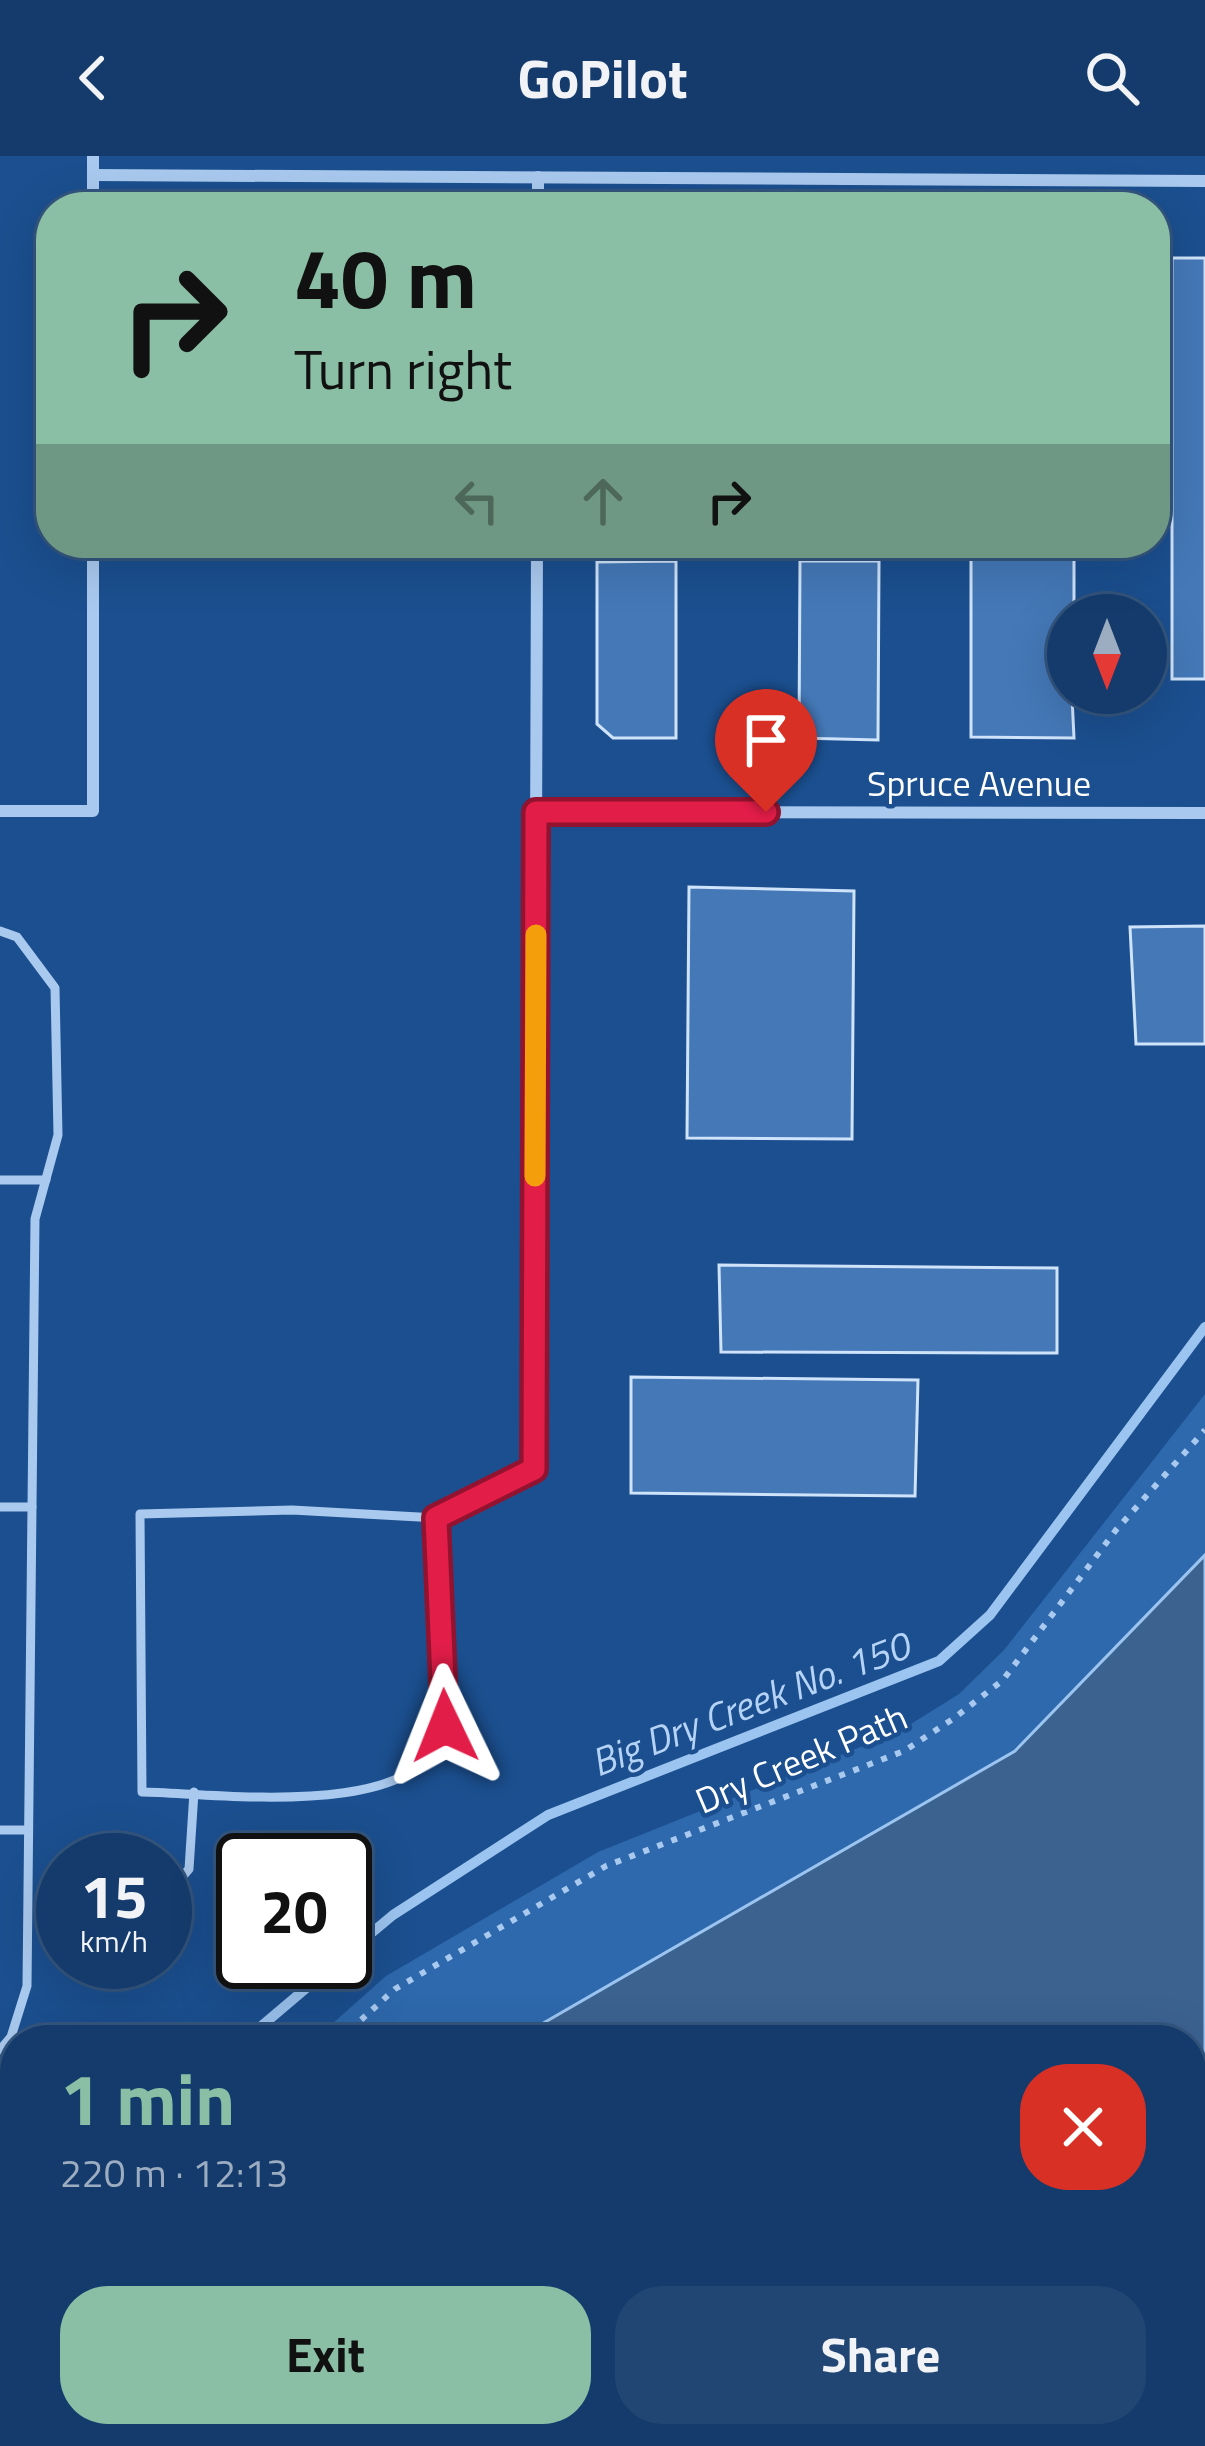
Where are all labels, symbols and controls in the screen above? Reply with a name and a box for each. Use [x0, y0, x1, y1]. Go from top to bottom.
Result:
text: GoPilot [517, 37, 688, 119]
icon: back [60, 45, 126, 111]
icon: search [1079, 45, 1145, 111]
text: 40 m [294, 213, 477, 341]
icon: right [96, 240, 252, 396]
text: Turn right [294, 328, 512, 410]
icon: left [444, 468, 510, 534]
icon: ahead [570, 468, 636, 534]
icon: right [696, 468, 762, 534]
north arrow [1047, 594, 1167, 714]
map controls [1047, 594, 1167, 714]
pin [715, 689, 817, 812]
icon: arrive [733, 707, 799, 773]
street label: Spruce Avenue [867, 755, 1091, 810]
water label: Big Dry Creek No. 150 [582, 1614, 920, 1791]
position arrow [382, 1663, 508, 1789]
street label: Dry Creek Path [687, 1689, 915, 1827]
speed limit sign: 20 [216, 1833, 372, 1989]
text: 15 [80, 1850, 148, 1941]
text: km/h [80, 1918, 148, 1964]
text: 1 min [60, 2043, 235, 2153]
button: close [1020, 2064, 1146, 2190]
text: 220 m · 12:13 [60, 2143, 288, 2202]
button: Exit [60, 2286, 591, 2424]
button: Share [615, 2286, 1146, 2424]

